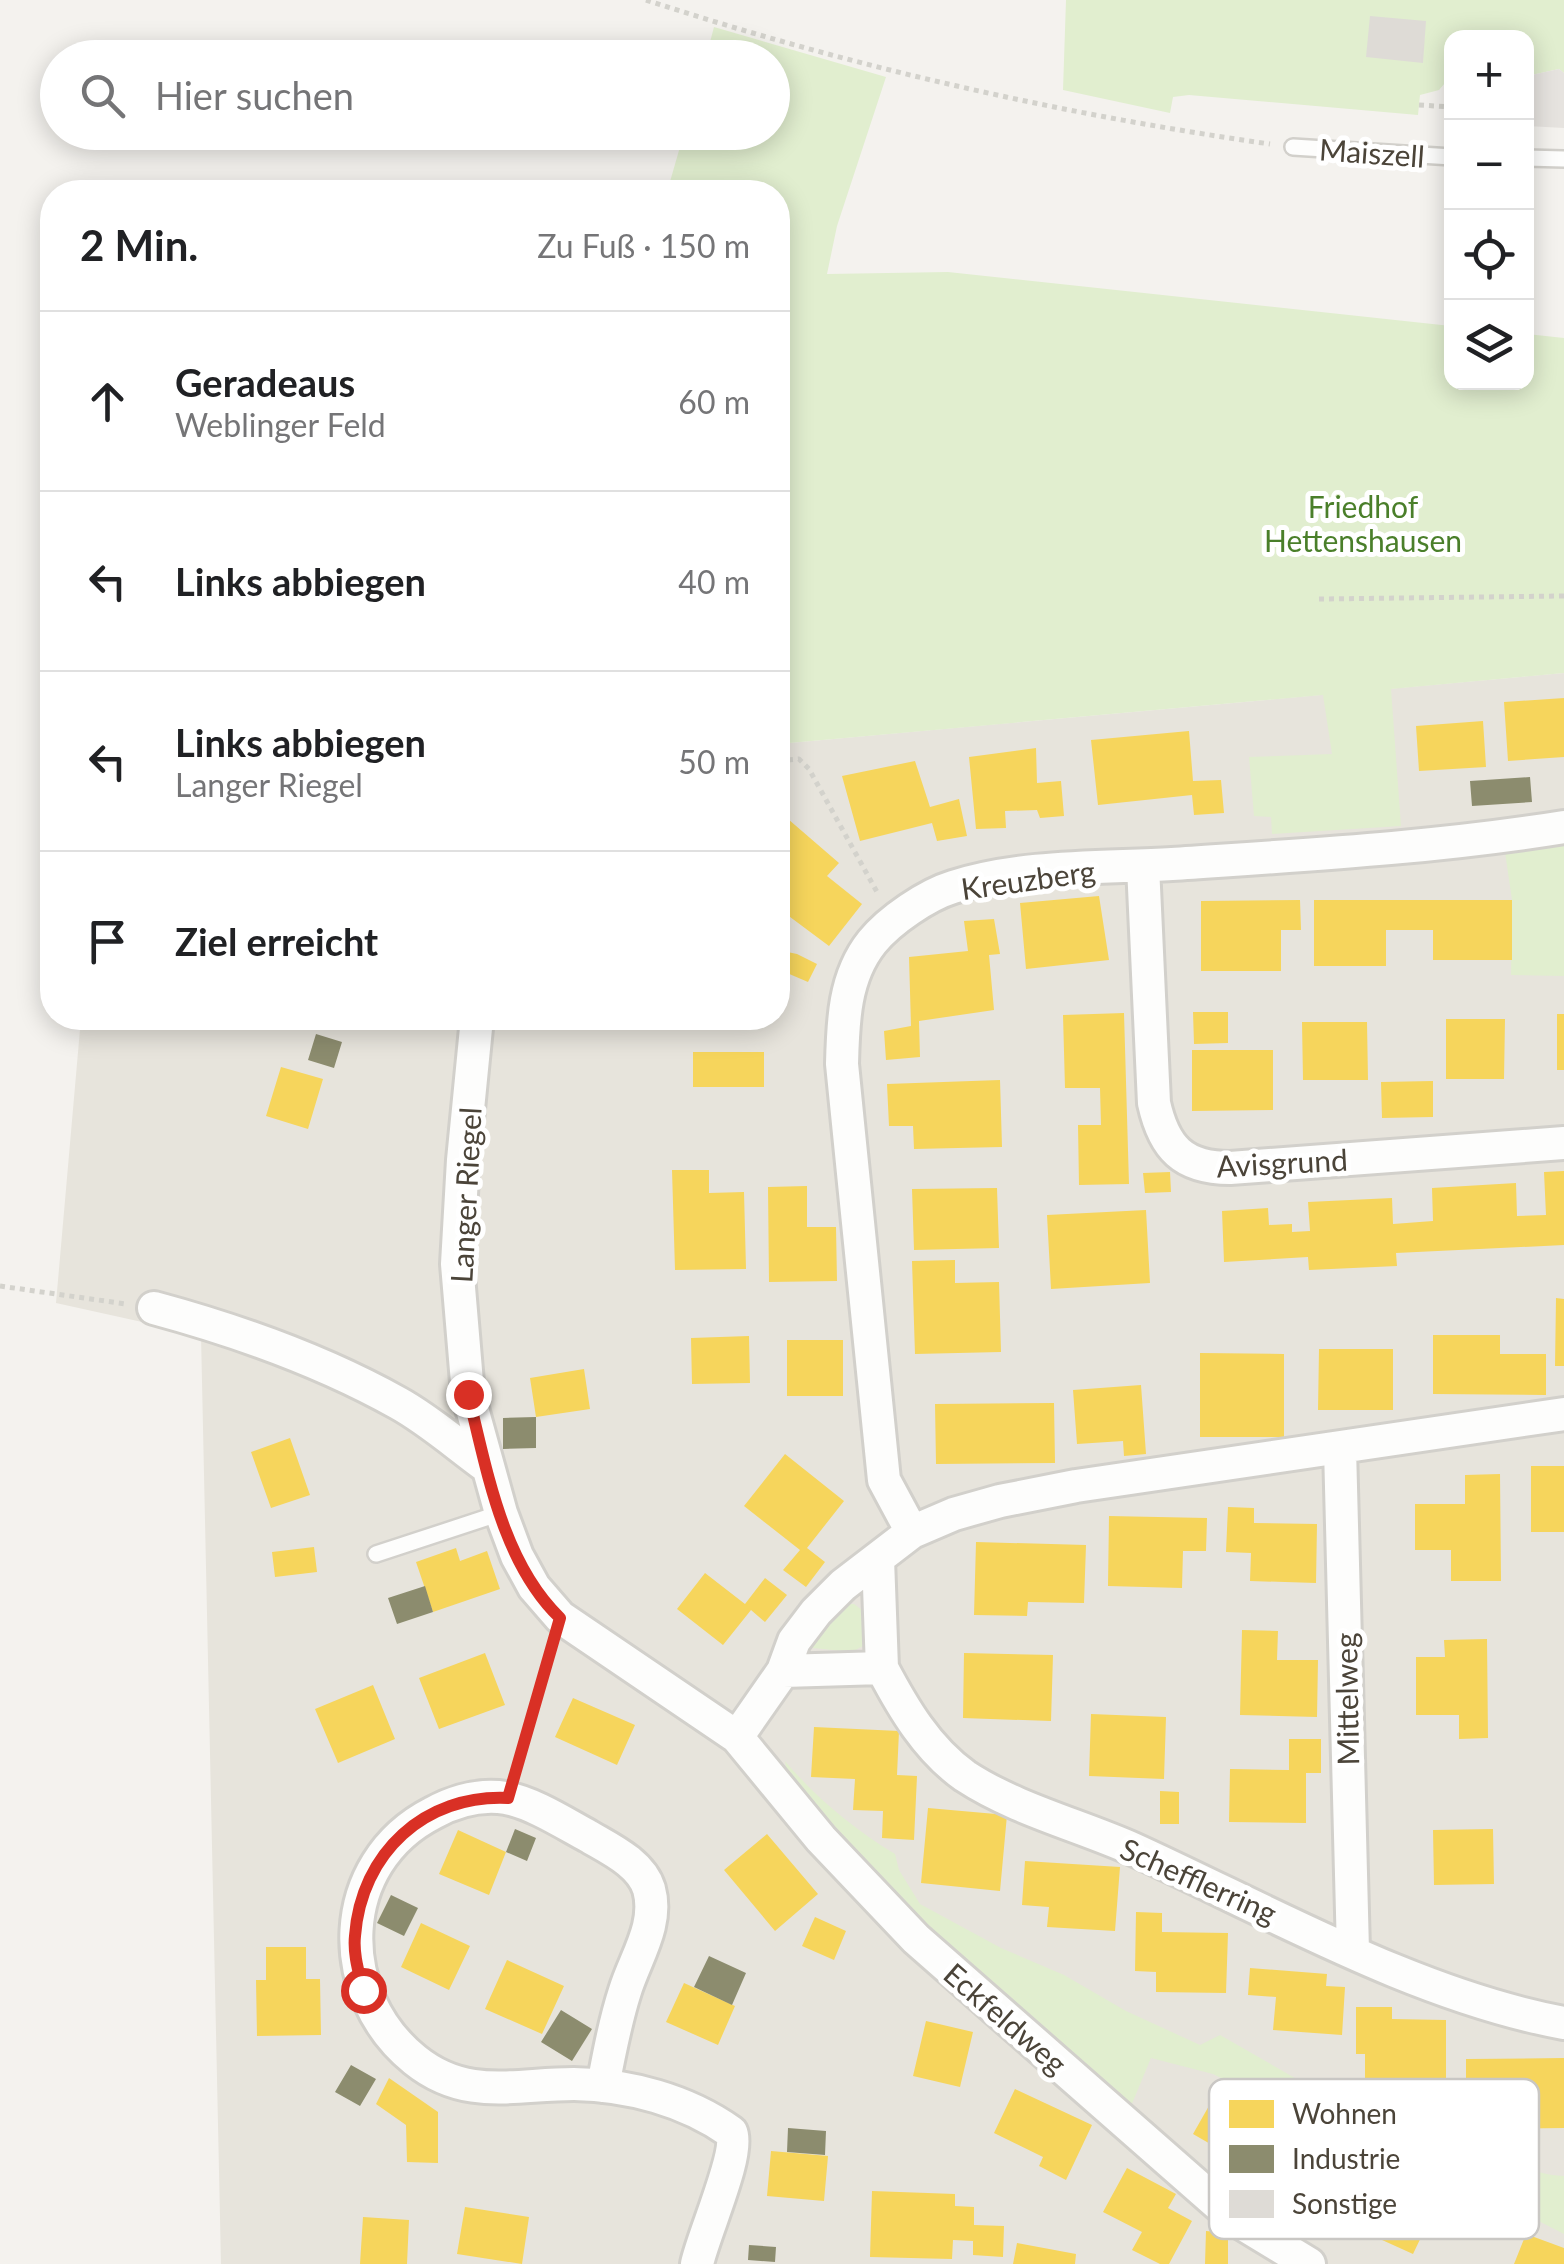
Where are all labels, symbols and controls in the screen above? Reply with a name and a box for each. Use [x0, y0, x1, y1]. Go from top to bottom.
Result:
map controls [1444, 30, 1534, 390]
button: + [1444, 30, 1534, 120]
search box [40, 40, 790, 150]
icon: search [75, 68, 130, 123]
text: Hier suchen [155, 72, 354, 118]
button: − [1444, 120, 1534, 210]
street label: Maiszell [1318, 130, 1426, 174]
button: locate [1444, 210, 1534, 300]
text: 2 Min. [80, 220, 198, 270]
text: Zu Fuß · 150 m [537, 226, 750, 265]
button: layers [1444, 300, 1534, 390]
text: Geradeaus [175, 359, 355, 405]
icon: ahead [80, 374, 135, 429]
text: 60 m [678, 382, 750, 421]
text: Weblinger Feld [175, 405, 386, 444]
park label: Friedhof Hettenshausen [1264, 488, 1462, 558]
icon: left [80, 554, 135, 609]
text: Links abbiegen [175, 558, 426, 604]
text: 40 m [678, 562, 750, 601]
text: Links abbiegen [175, 719, 426, 765]
icon: left [80, 734, 135, 789]
text: 50 m [678, 742, 750, 781]
text: Langer Riegel [175, 765, 363, 804]
street label: Kreuzberg [959, 852, 1097, 906]
icon: arrive [80, 914, 135, 969]
text: Ziel erreicht [175, 918, 378, 964]
street label: Langer Riegel [442, 1106, 488, 1284]
street label: Avisgrund [1215, 1141, 1349, 1183]
route end [446, 1372, 492, 1418]
street label: Mittelweg [1327, 1632, 1365, 1766]
street label: Schefflerring [1115, 1830, 1283, 1930]
street label: Eckfeldweg [937, 1955, 1075, 2081]
route start [341, 1968, 387, 2014]
legend [1209, 2079, 1539, 2239]
text: Wohnen [1292, 2096, 1397, 2130]
text: Industrie [1292, 2141, 1400, 2175]
text: Sonstige [1292, 2186, 1397, 2220]

